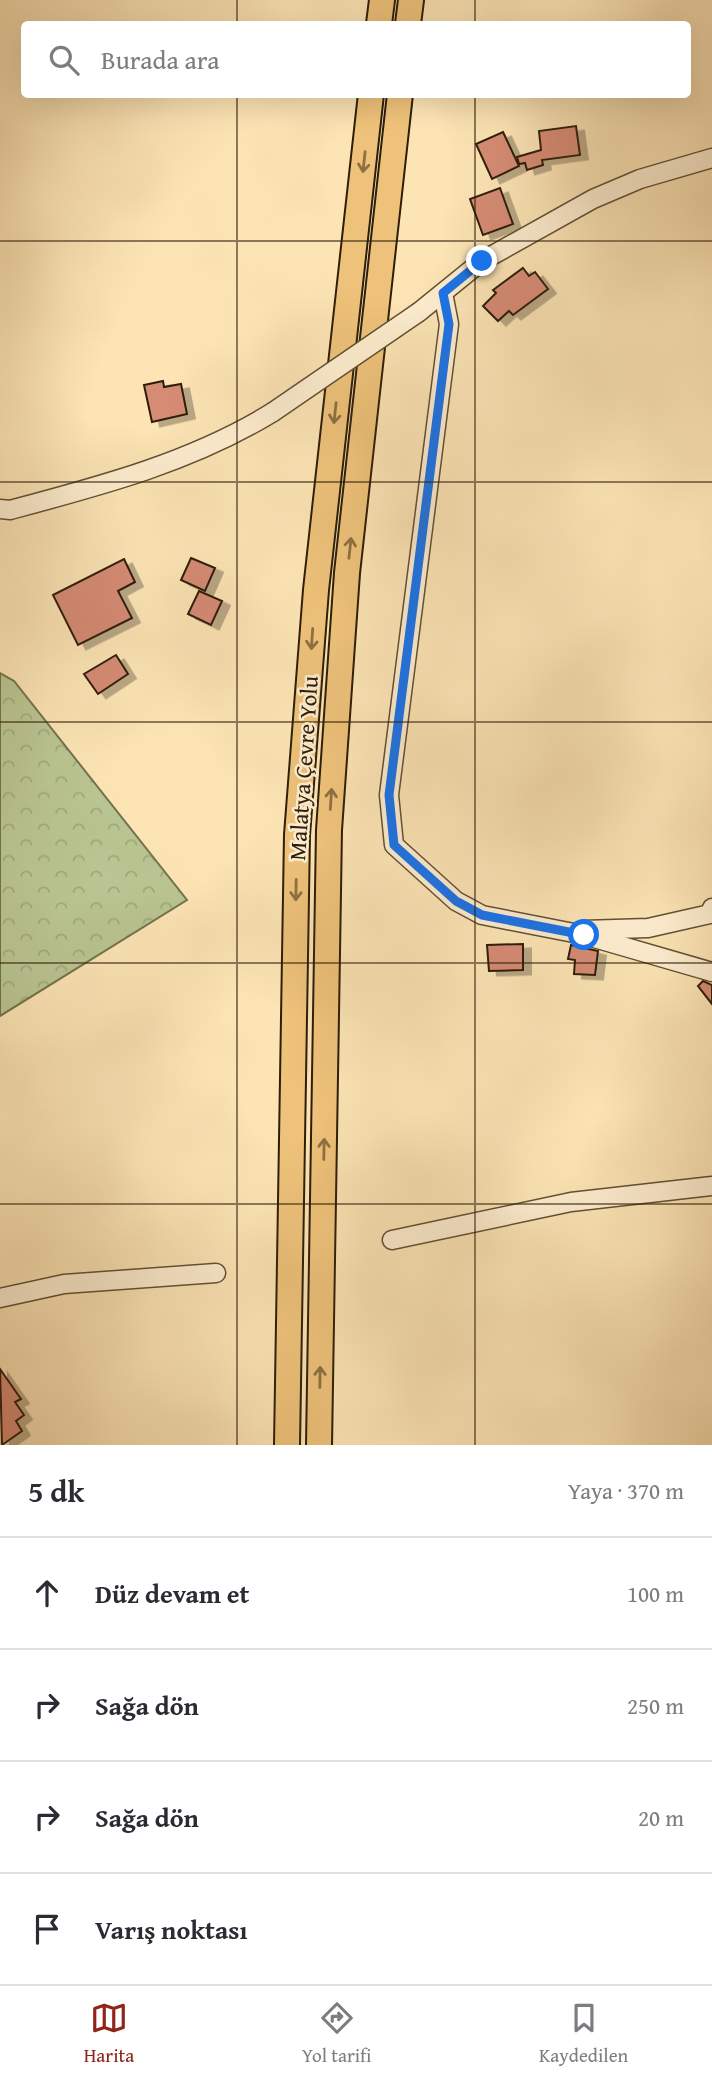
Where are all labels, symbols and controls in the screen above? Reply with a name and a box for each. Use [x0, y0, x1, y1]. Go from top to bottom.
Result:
search box [21, 21, 691, 98]
text: Burada ara [101, 40, 220, 79]
icon: search [45, 41, 83, 79]
one-way arrow [357, 150, 370, 173]
route end [466, 245, 497, 276]
one-way arrow [329, 401, 342, 424]
one-way arrow [343, 537, 356, 560]
one-way arrow [305, 627, 318, 650]
street label: Malatya Çevre Yolu [280, 674, 326, 861]
one-way arrow [325, 788, 338, 811]
one-way arrow [289, 879, 303, 902]
route start [568, 919, 599, 950]
one-way arrow [317, 1138, 331, 1161]
one-way arrow [313, 1366, 326, 1389]
text: 5 dk [28, 1469, 84, 1513]
text: Yaya · 370 m [568, 1474, 684, 1507]
icon: ahead [28, 1574, 66, 1612]
text: Düz devam et [95, 1574, 249, 1613]
text: 100 m [627, 1577, 684, 1610]
icon: right [28, 1686, 66, 1724]
text: Sağa dön [95, 1686, 199, 1725]
text: 250 m [627, 1689, 684, 1722]
icon: right [28, 1798, 66, 1836]
text: Sağa dön [95, 1798, 199, 1837]
text: 20 m [638, 1801, 684, 1834]
icon: arrive [28, 1910, 66, 1948]
text: Varış noktası [95, 1910, 247, 1949]
tab: Harita [84, 1999, 134, 2069]
tab: Yol tarifi [302, 1999, 372, 2069]
tab: Kaydedilen [539, 1999, 628, 2069]

